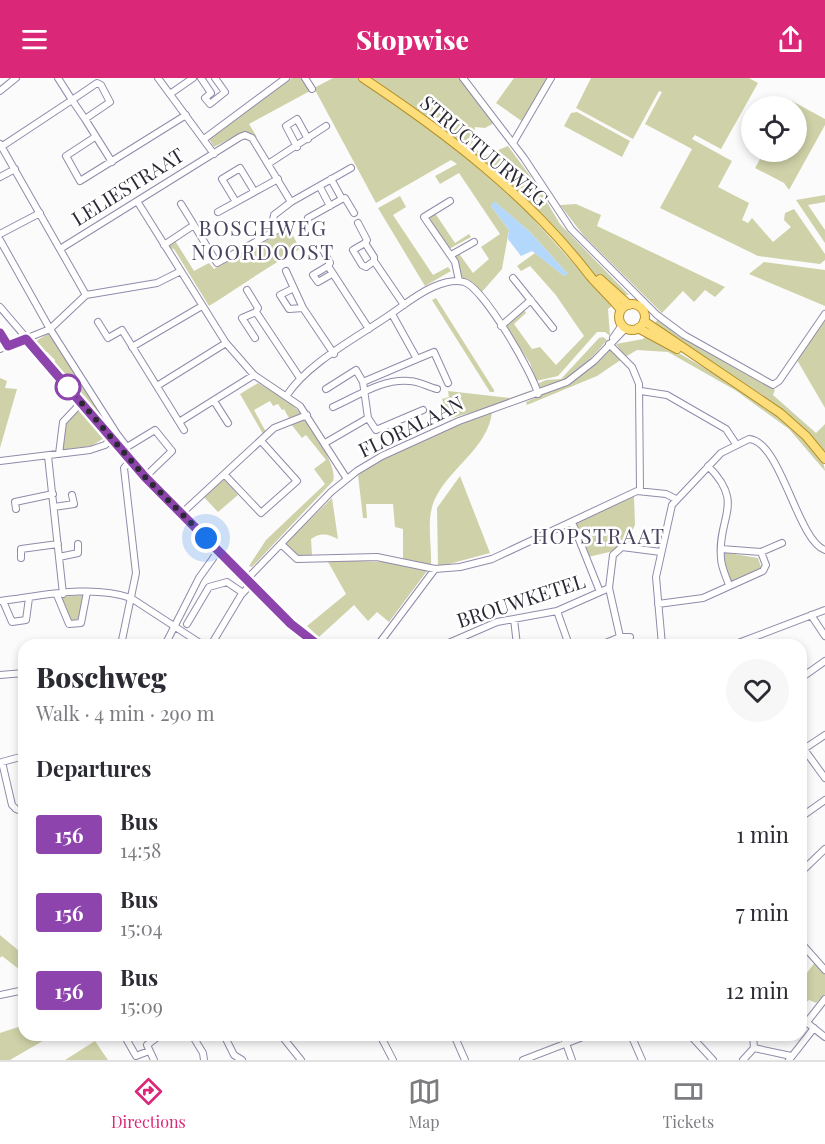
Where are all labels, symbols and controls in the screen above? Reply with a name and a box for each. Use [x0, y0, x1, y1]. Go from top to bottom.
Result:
text: Stopwise [356, 21, 469, 57]
icon: menu [18, 23, 51, 56]
icon: share [774, 23, 807, 56]
street label: STRUCTUURWEG [415, 88, 555, 211]
map controls [741, 96, 807, 162]
button: locate [741, 96, 807, 162]
street label: LELIESTRAAT [66, 141, 188, 231]
district label: BOSCHWEG NOORDOOST [191, 213, 335, 265]
unlabelled marker [55, 374, 81, 400]
street label: FLORALAAN [353, 389, 467, 463]
district label: HOPSTRAAT [532, 521, 666, 549]
your location [191, 523, 221, 553]
street label: BROUWKETEL [453, 566, 588, 633]
text: Boschweg [36, 658, 167, 695]
button: heart [726, 659, 789, 722]
text: Walk · 4 min · 290 m [36, 699, 215, 726]
text: Departures [36, 753, 151, 783]
text: Bus [120, 806, 158, 836]
text: 1 min [736, 819, 789, 849]
text: 156 [54, 820, 84, 848]
text: 14:58 [120, 836, 161, 863]
text: Bus [120, 884, 158, 914]
text: 7 min [736, 897, 789, 927]
text: 156 [54, 898, 84, 926]
text: 15:04 [120, 914, 163, 941]
text: Bus [120, 962, 158, 992]
text: 12 min [726, 975, 789, 1005]
text: 156 [54, 976, 84, 1004]
text: 15:09 [120, 992, 163, 1019]
tab: Directions [111, 1075, 186, 1132]
tab: Map [408, 1075, 441, 1132]
tab: Tickets [662, 1075, 714, 1132]

